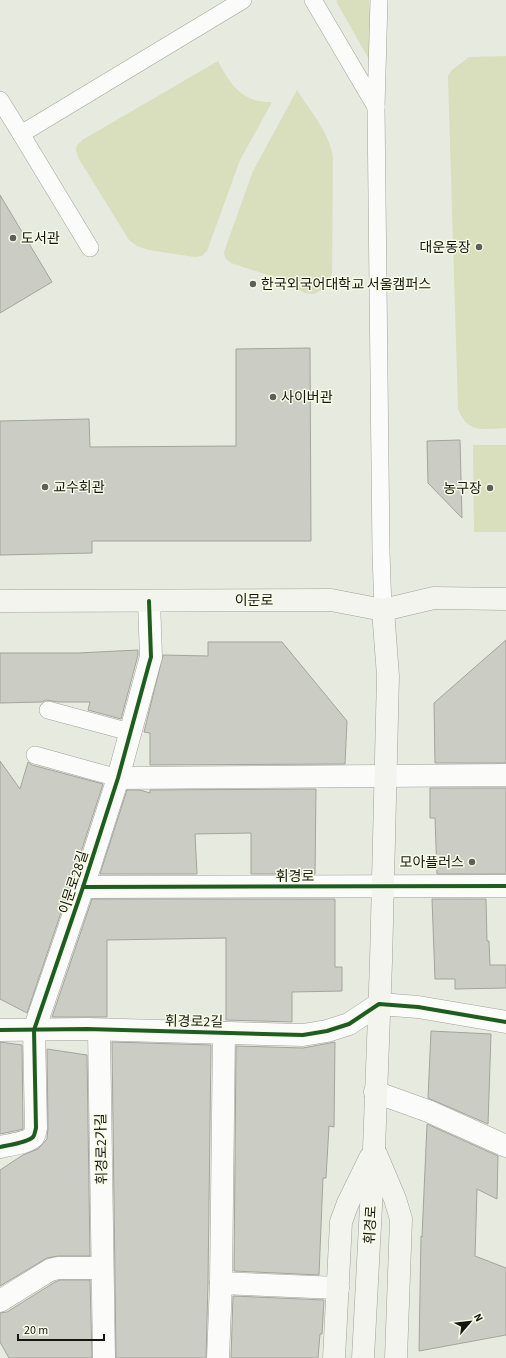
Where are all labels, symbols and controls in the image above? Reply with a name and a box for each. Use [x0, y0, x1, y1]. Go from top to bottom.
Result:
place label: 도서관 [21, 229, 60, 249]
marker: 도서관 [8, 233, 18, 243]
place label: 대운동장 [419, 238, 471, 258]
marker: 대운동장 [474, 242, 484, 252]
place label: 한국외국어대학교 서울캠퍼스 [261, 275, 431, 295]
marker: 한국외국어대학교 서울캠퍼스 [248, 279, 258, 289]
place label: 사이버관 [281, 388, 333, 408]
marker: 사이버관 [268, 392, 278, 402]
place label: 교수회관 [53, 478, 105, 498]
place label: 농구장 [443, 479, 482, 499]
marker: 교수회관 [40, 482, 50, 492]
marker: 농구장 [485, 483, 495, 493]
street label: 이문로 [235, 591, 273, 611]
street label: 이문로28길 [54, 848, 94, 917]
place label: 모아플러스 [400, 853, 464, 873]
marker: 모아플러스 [467, 857, 477, 867]
street label: 휘경로 [276, 867, 314, 887]
street label: 휘경로2길 [165, 1011, 223, 1033]
street label: 휘경로2가길 [91, 1113, 113, 1185]
street label: 휘경로 [360, 1205, 382, 1245]
north arrow [450, 1302, 490, 1342]
text: N [470, 1311, 487, 1324]
scale bar [18, 1316, 104, 1342]
text: 20 m [24, 1322, 48, 1339]

